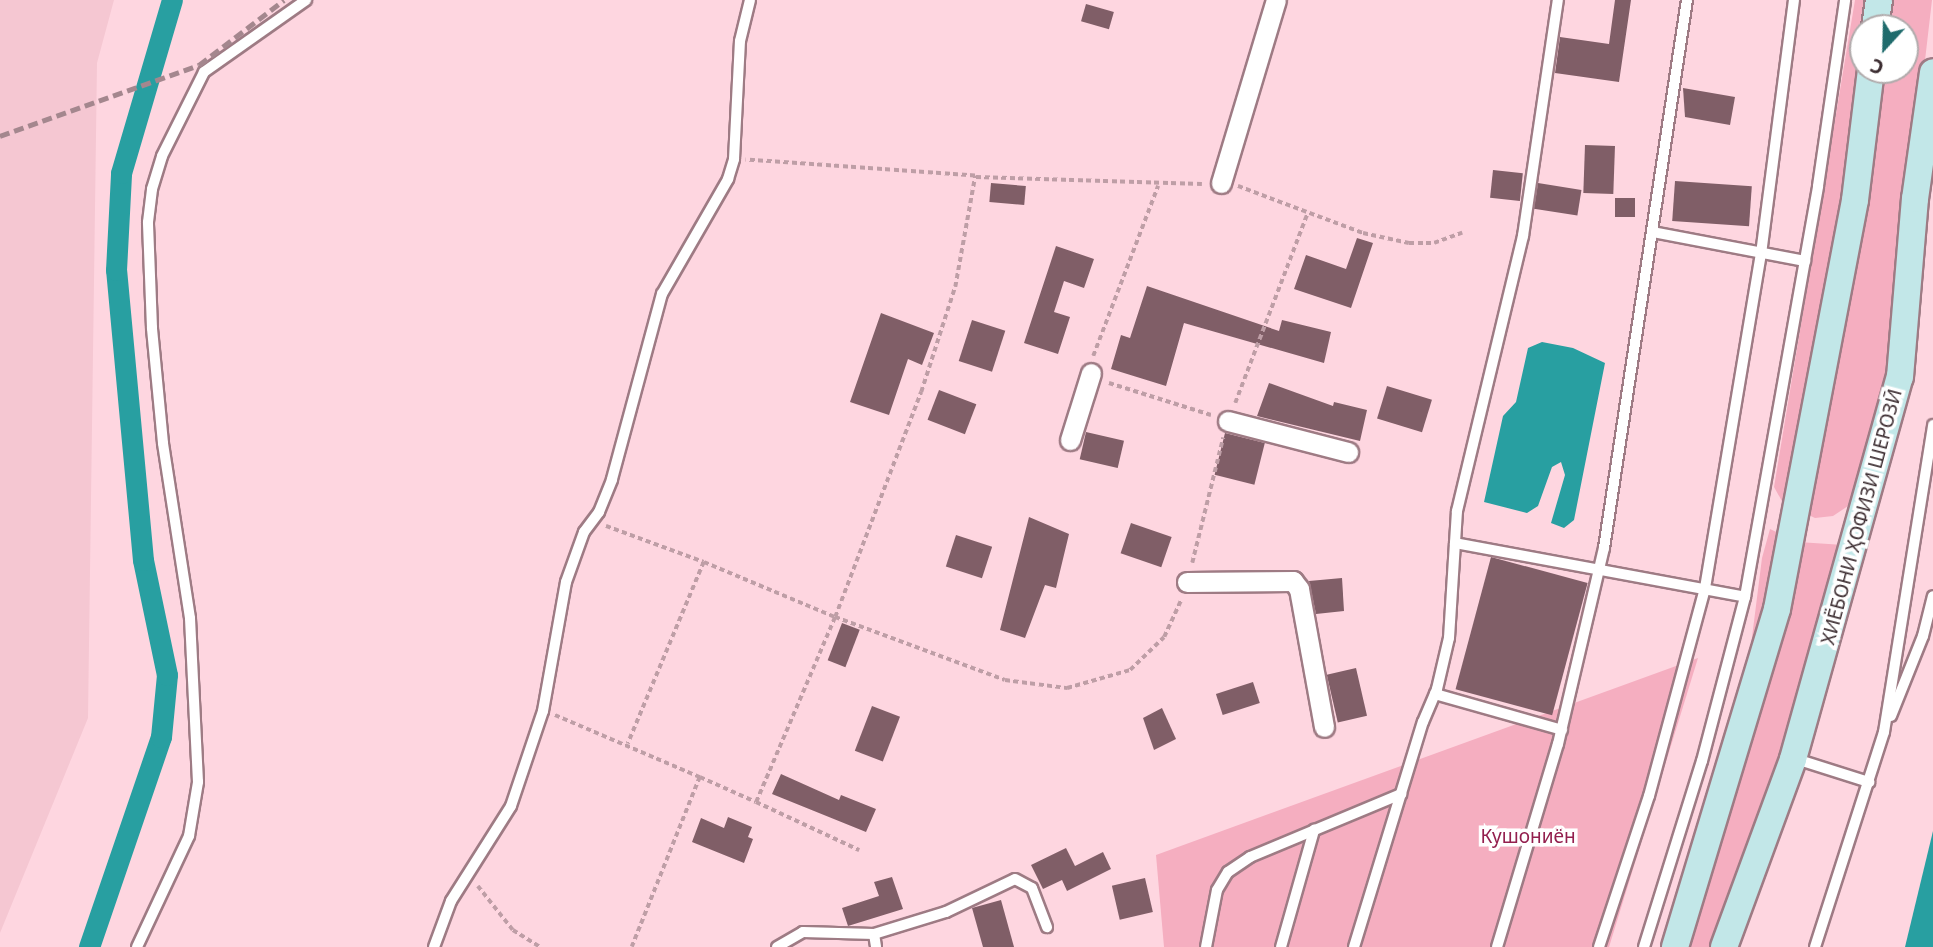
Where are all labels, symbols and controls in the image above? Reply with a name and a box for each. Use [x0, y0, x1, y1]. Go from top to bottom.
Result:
north arrow [1849, 14, 1919, 84]
text: С [1866, 52, 1887, 81]
street label: ХИЁБОНИ ҲОФИЗИ ШЕРОЗӢ [1817, 387, 1907, 647]
park label: Кушониён [1480, 826, 1576, 848]

